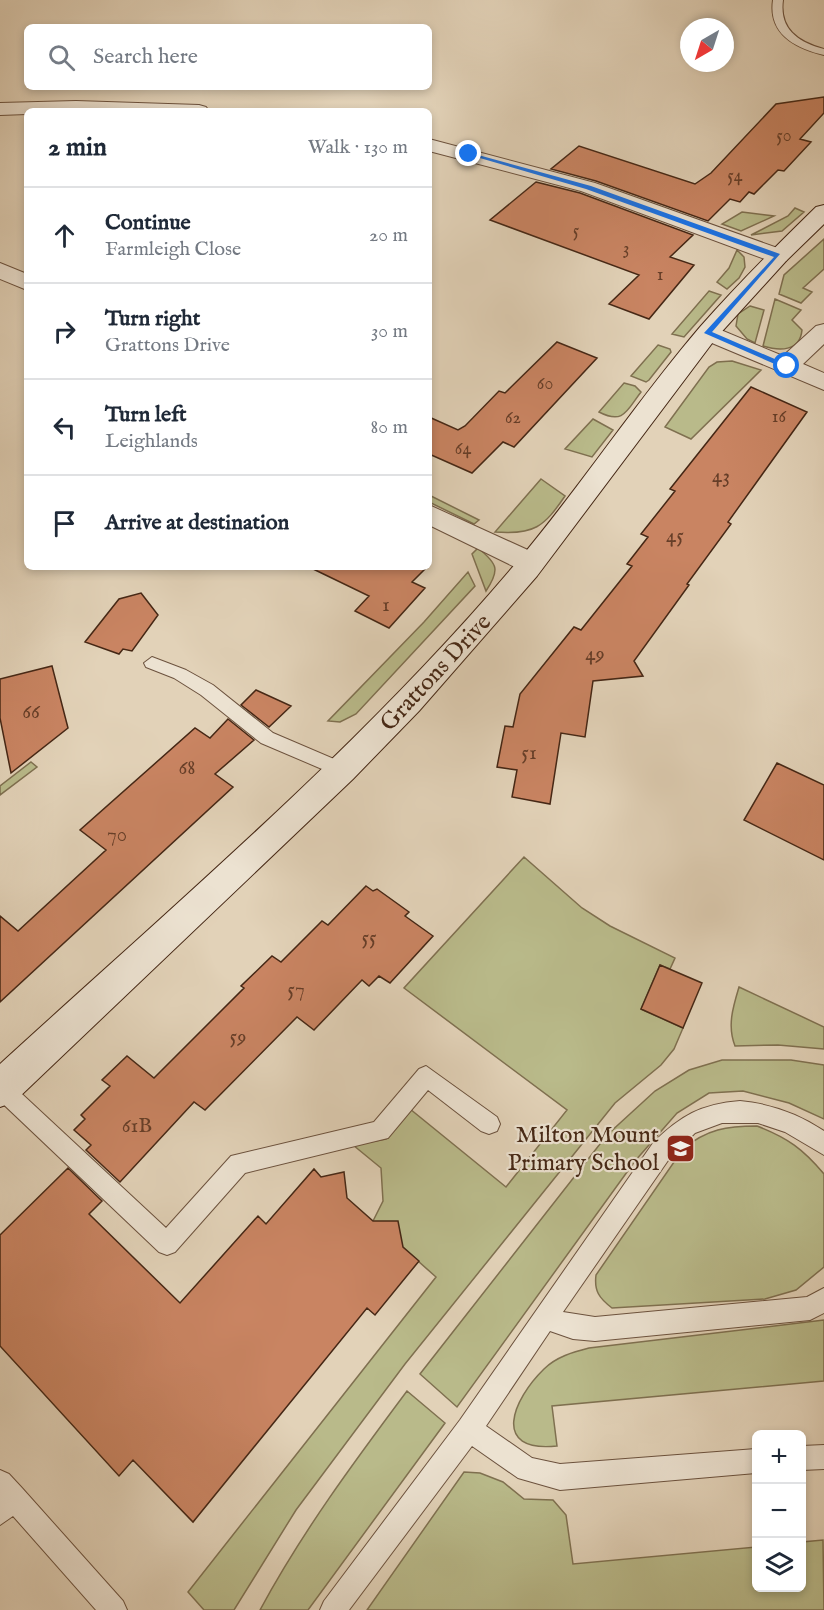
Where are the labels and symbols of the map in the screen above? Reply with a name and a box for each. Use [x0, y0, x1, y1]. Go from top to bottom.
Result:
north arrow [680, 18, 734, 72]
house number: 50 [776, 125, 792, 148]
route end [455, 140, 481, 166]
house number: 54 [727, 165, 743, 188]
house number: 5 [573, 220, 580, 243]
house number: 3 [623, 238, 629, 261]
house number: 1 [657, 264, 663, 287]
route start [773, 352, 799, 378]
house number: 60 [537, 373, 553, 396]
house number: 16 [772, 406, 787, 429]
house number: 62 [505, 407, 521, 430]
house number: 64 [455, 438, 471, 461]
house number: 43 [712, 463, 730, 490]
house number: 45 [666, 523, 684, 550]
house number: 1 [382, 592, 390, 619]
street label: Grattons Drive [374, 608, 499, 738]
house number: 49 [585, 641, 605, 668]
house number: 66 [22, 699, 41, 726]
house number: 51 [521, 740, 537, 767]
house number: 68 [178, 755, 196, 782]
house number: 70 [107, 822, 127, 849]
house number: 55 [361, 925, 377, 952]
house number: 57 [287, 977, 305, 1004]
house number: 59 [230, 1024, 246, 1051]
house number: 61B [122, 1113, 152, 1140]
place label: Milton Mount Primary School [507, 1120, 659, 1179]
school or university icon: Milton Mount Primary School [664, 1132, 696, 1164]

